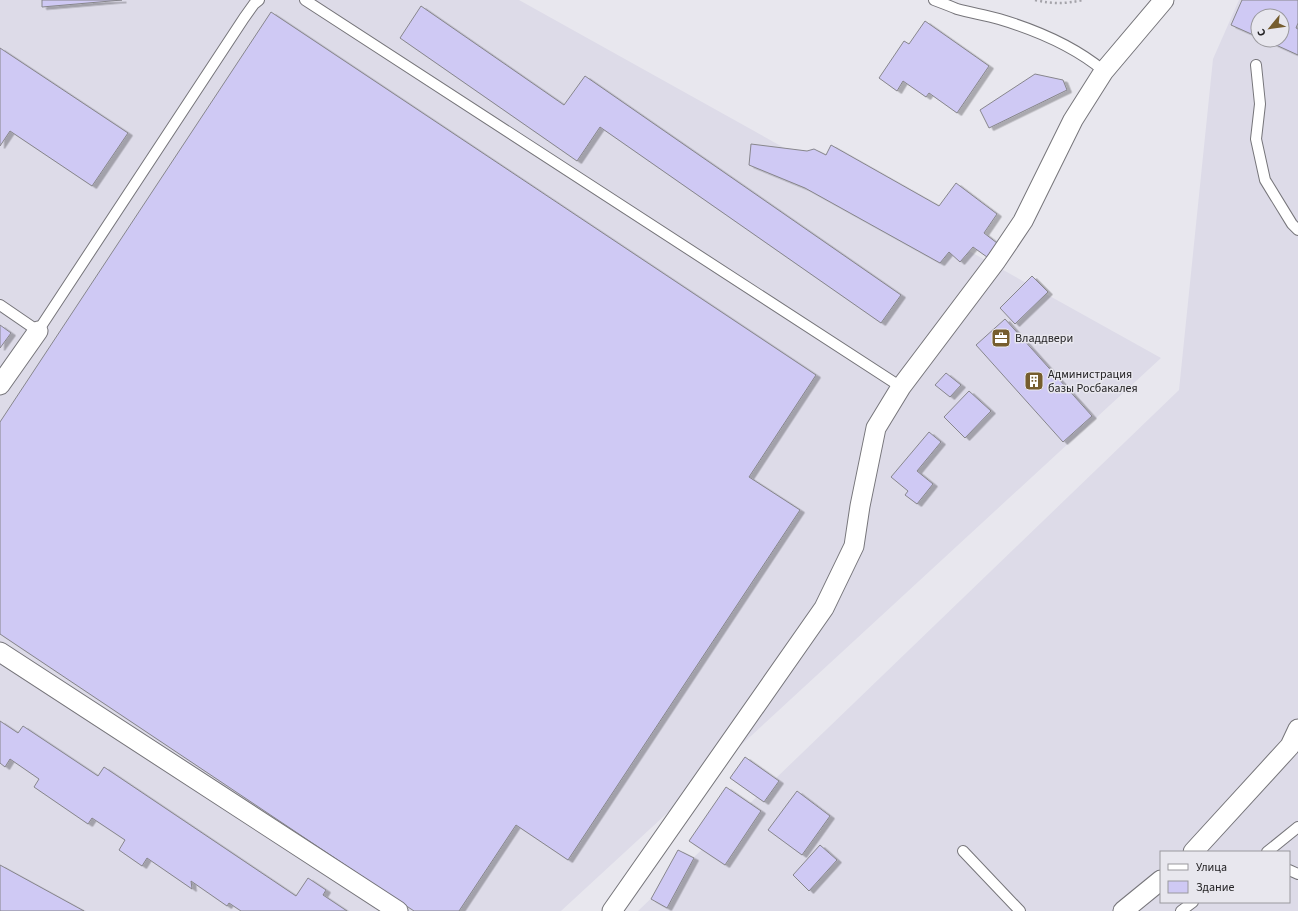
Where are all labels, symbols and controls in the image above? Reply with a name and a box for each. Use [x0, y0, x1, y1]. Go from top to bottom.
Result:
north arrow [1250, 8, 1290, 48]
text: С [1253, 26, 1270, 39]
office icon: Владдвери [990, 327, 1012, 349]
place label: Владдвери [1015, 330, 1073, 347]
place label: Администрация базы Росбакалея [1048, 366, 1138, 397]
building icon: Администрация базы Росбакалея [1023, 370, 1045, 392]
legend [1160, 851, 1290, 903]
text: Улица [1196, 859, 1227, 876]
text: Здание [1196, 879, 1235, 896]

